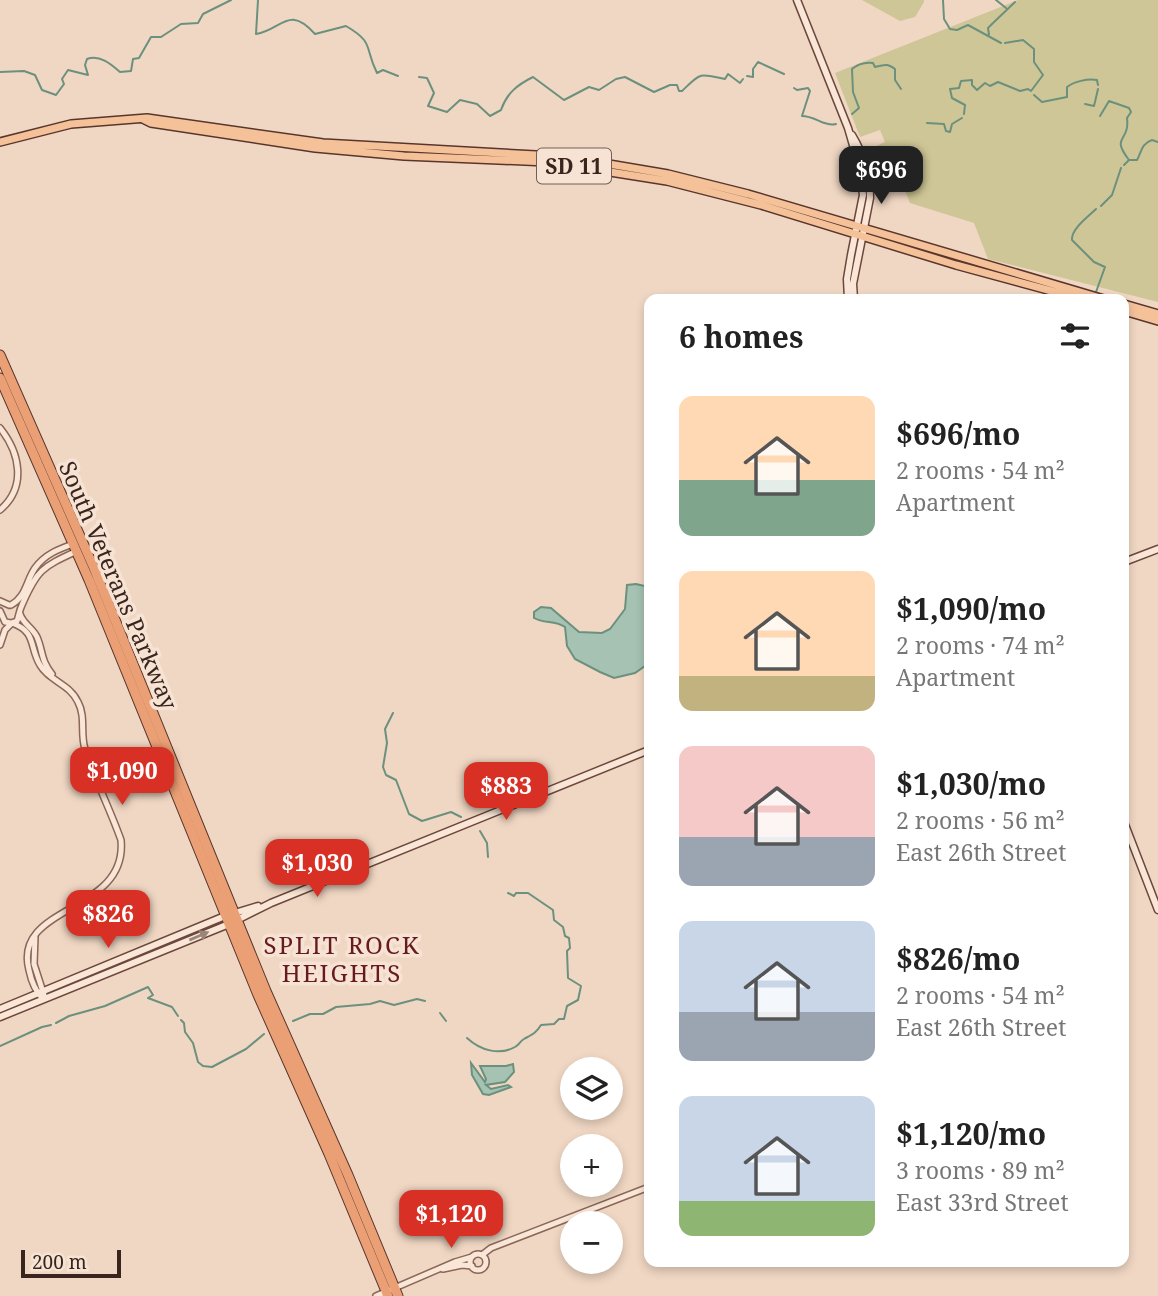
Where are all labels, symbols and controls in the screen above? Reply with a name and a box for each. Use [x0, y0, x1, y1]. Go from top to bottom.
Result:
pin: $696 [840, 146, 922, 206]
road number: SD 11 [537, 148, 611, 184]
text: $696 [855, 153, 907, 185]
text: 6 homes [679, 316, 803, 357]
icon: filters [1056, 317, 1094, 355]
text: $696/mo [896, 413, 1020, 454]
icon: home [735, 424, 819, 508]
text: 2 rooms · 54 m² [896, 454, 1065, 486]
street label: South Veterans Parkway [52, 456, 186, 714]
text: Apartment [896, 486, 1015, 518]
text: $1,090/mo [896, 588, 1046, 629]
icon: home [735, 599, 819, 683]
text: 2 rooms · 74 m² [896, 629, 1065, 661]
text: Apartment [896, 661, 1015, 693]
pin: $1,090 [65, 748, 179, 807]
text: $1,090 [86, 754, 158, 786]
pin: $883 [465, 762, 547, 822]
text: $1,030/mo [896, 763, 1046, 804]
text: $883 [480, 769, 532, 801]
icon: home [735, 774, 819, 858]
text: 2 rooms · 56 m² [896, 804, 1065, 836]
text: East 26th Street [896, 836, 1066, 868]
pin: $1,030 [260, 839, 374, 899]
text: $1,030 [281, 846, 353, 878]
pin: $826 [67, 890, 149, 950]
text: $826 [82, 897, 134, 929]
district label: SPLIT ROCK HEIGHTS [264, 928, 420, 989]
one-way arrow [189, 930, 210, 941]
text: $826/mo [896, 938, 1020, 979]
icon: home [735, 949, 819, 1033]
text: 2 rooms · 54 m² [896, 979, 1065, 1011]
text: East 26th Street [896, 1011, 1066, 1043]
map controls [560, 1057, 623, 1274]
button: layers [560, 1057, 623, 1120]
text: $1,120/mo [896, 1113, 1046, 1154]
icon: home [735, 1124, 819, 1208]
button: + [560, 1134, 623, 1197]
text: 3 rooms · 89 m² [896, 1154, 1065, 1186]
text: East 33rd Street [896, 1186, 1069, 1218]
pin: $1,120 [394, 1190, 508, 1250]
text: $1,120 [415, 1197, 487, 1229]
button: − [560, 1211, 623, 1274]
scale bar [21, 1247, 121, 1279]
text: 200 m [32, 1249, 87, 1275]

